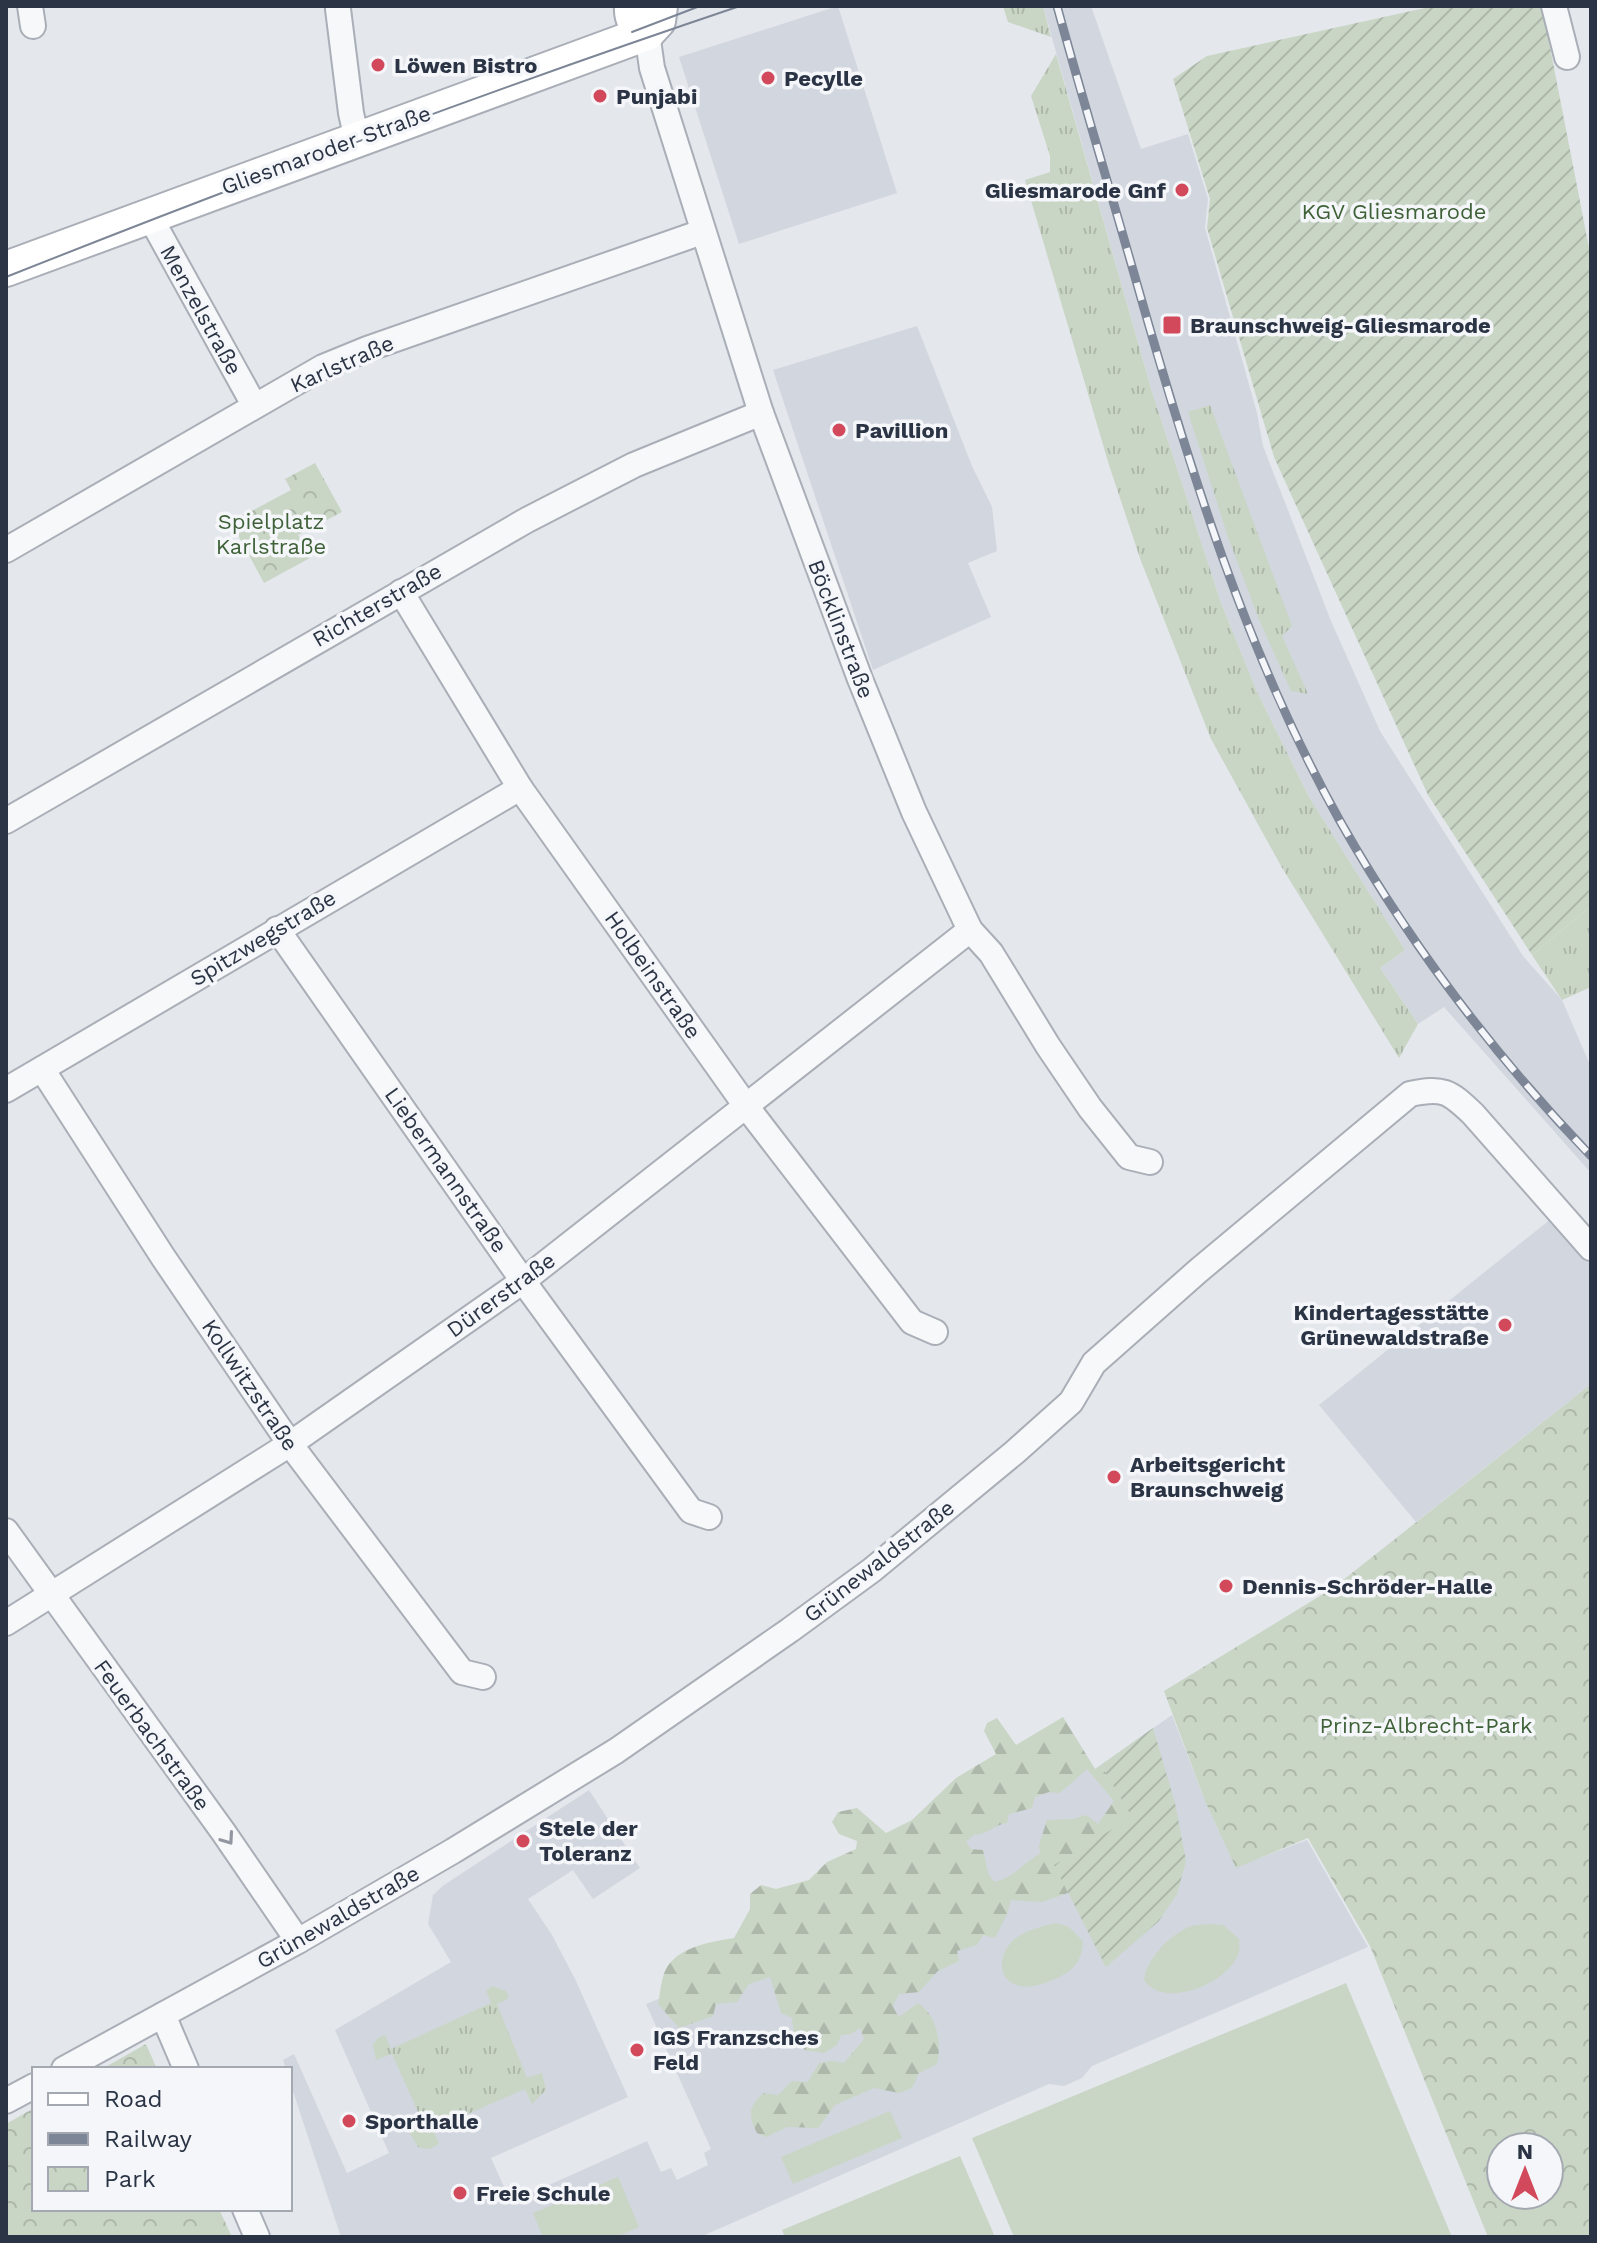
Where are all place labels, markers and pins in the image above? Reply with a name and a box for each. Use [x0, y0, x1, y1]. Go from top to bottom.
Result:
place label: Löwen Bistro [394, 53, 537, 78]
marker: Löwen Bistro [369, 56, 387, 74]
place label: Pecylle [784, 66, 863, 91]
marker: Pecylle [759, 69, 777, 87]
place label: Punjabi [616, 84, 697, 109]
marker: Punjabi [591, 87, 609, 105]
place label: Gliesmarode Gnf [985, 178, 1167, 203]
marker: Gliesmarode Gnf [1173, 181, 1191, 199]
place label: Braunschweig-Gliesmarode [1190, 313, 1491, 338]
marker: Braunschweig-Gliesmarode [1161, 314, 1183, 336]
place label: Pavillion [855, 418, 948, 443]
marker: Pavillion [830, 421, 848, 439]
place label: Kindertagesstätte Grünewaldstraße [1294, 1300, 1489, 1350]
marker: Kindertagesstätte Grünewaldstraße [1496, 1316, 1514, 1334]
place label: Arbeitsgericht Braunschweig [1130, 1452, 1285, 1502]
marker: Arbeitsgericht Braunschweig [1105, 1468, 1123, 1486]
place label: Dennis-Schröder-Halle [1242, 1574, 1493, 1599]
marker: Dennis-Schröder-Halle [1217, 1577, 1235, 1595]
place label: Stele der Toleranz [539, 1816, 638, 1866]
marker: Stele der Toleranz [514, 1832, 532, 1850]
place label: IGS Franzsches Feld [653, 2025, 819, 2075]
marker: IGS Franzsches Feld [628, 2041, 646, 2059]
place label: Sporthalle [365, 2109, 479, 2134]
marker: Sporthalle [340, 2112, 358, 2130]
place label: Freie Schule [476, 2181, 610, 2206]
marker: Freie Schule [451, 2184, 469, 2202]

